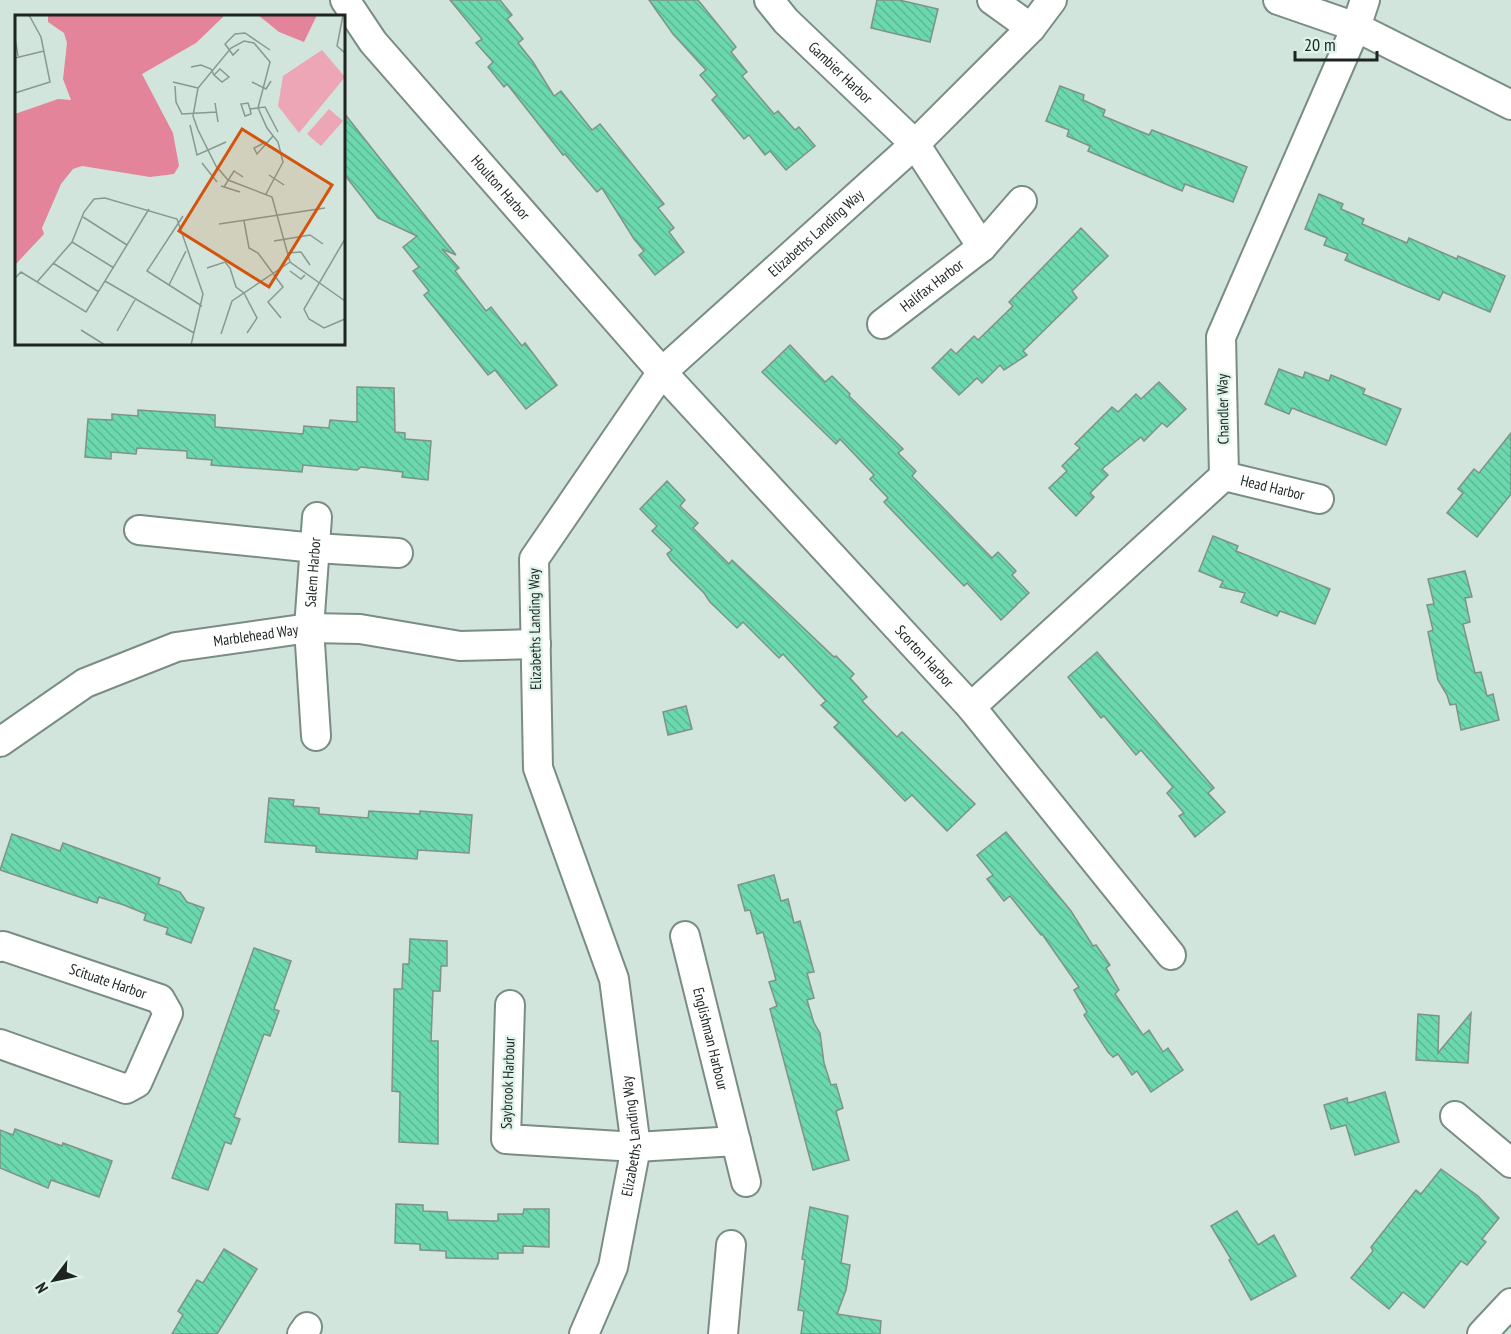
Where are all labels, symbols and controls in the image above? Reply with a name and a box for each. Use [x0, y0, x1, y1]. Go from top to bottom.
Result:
inset map [15, 15, 345, 345]
scale bar [1295, 24, 1378, 62]
text: 20 m [1304, 33, 1336, 56]
street label: Gambier Harbor [804, 37, 877, 108]
street label: Houlton Harbor [467, 151, 535, 224]
street label: Elizabeths Landing Way [764, 185, 868, 281]
street label: Halifax Harbor [896, 254, 968, 316]
street label: Chandler Way [1212, 373, 1233, 444]
street label: Head Harbor [1239, 470, 1308, 504]
street label: Salem Harbor [301, 536, 325, 608]
street label: Elizabeths Landing Way [524, 568, 545, 690]
street label: Marblehead Way [212, 620, 300, 651]
street label: Scorton Harbor [891, 621, 959, 692]
street label: Scituate Harbor [67, 959, 150, 1003]
street label: Englishman Harbour [689, 985, 733, 1093]
street label: Saybrook Harbour [496, 1036, 519, 1129]
street label: Elizabeths Landing Way [617, 1074, 645, 1198]
north arrow [24, 1250, 84, 1310]
text: N [31, 1279, 52, 1297]

